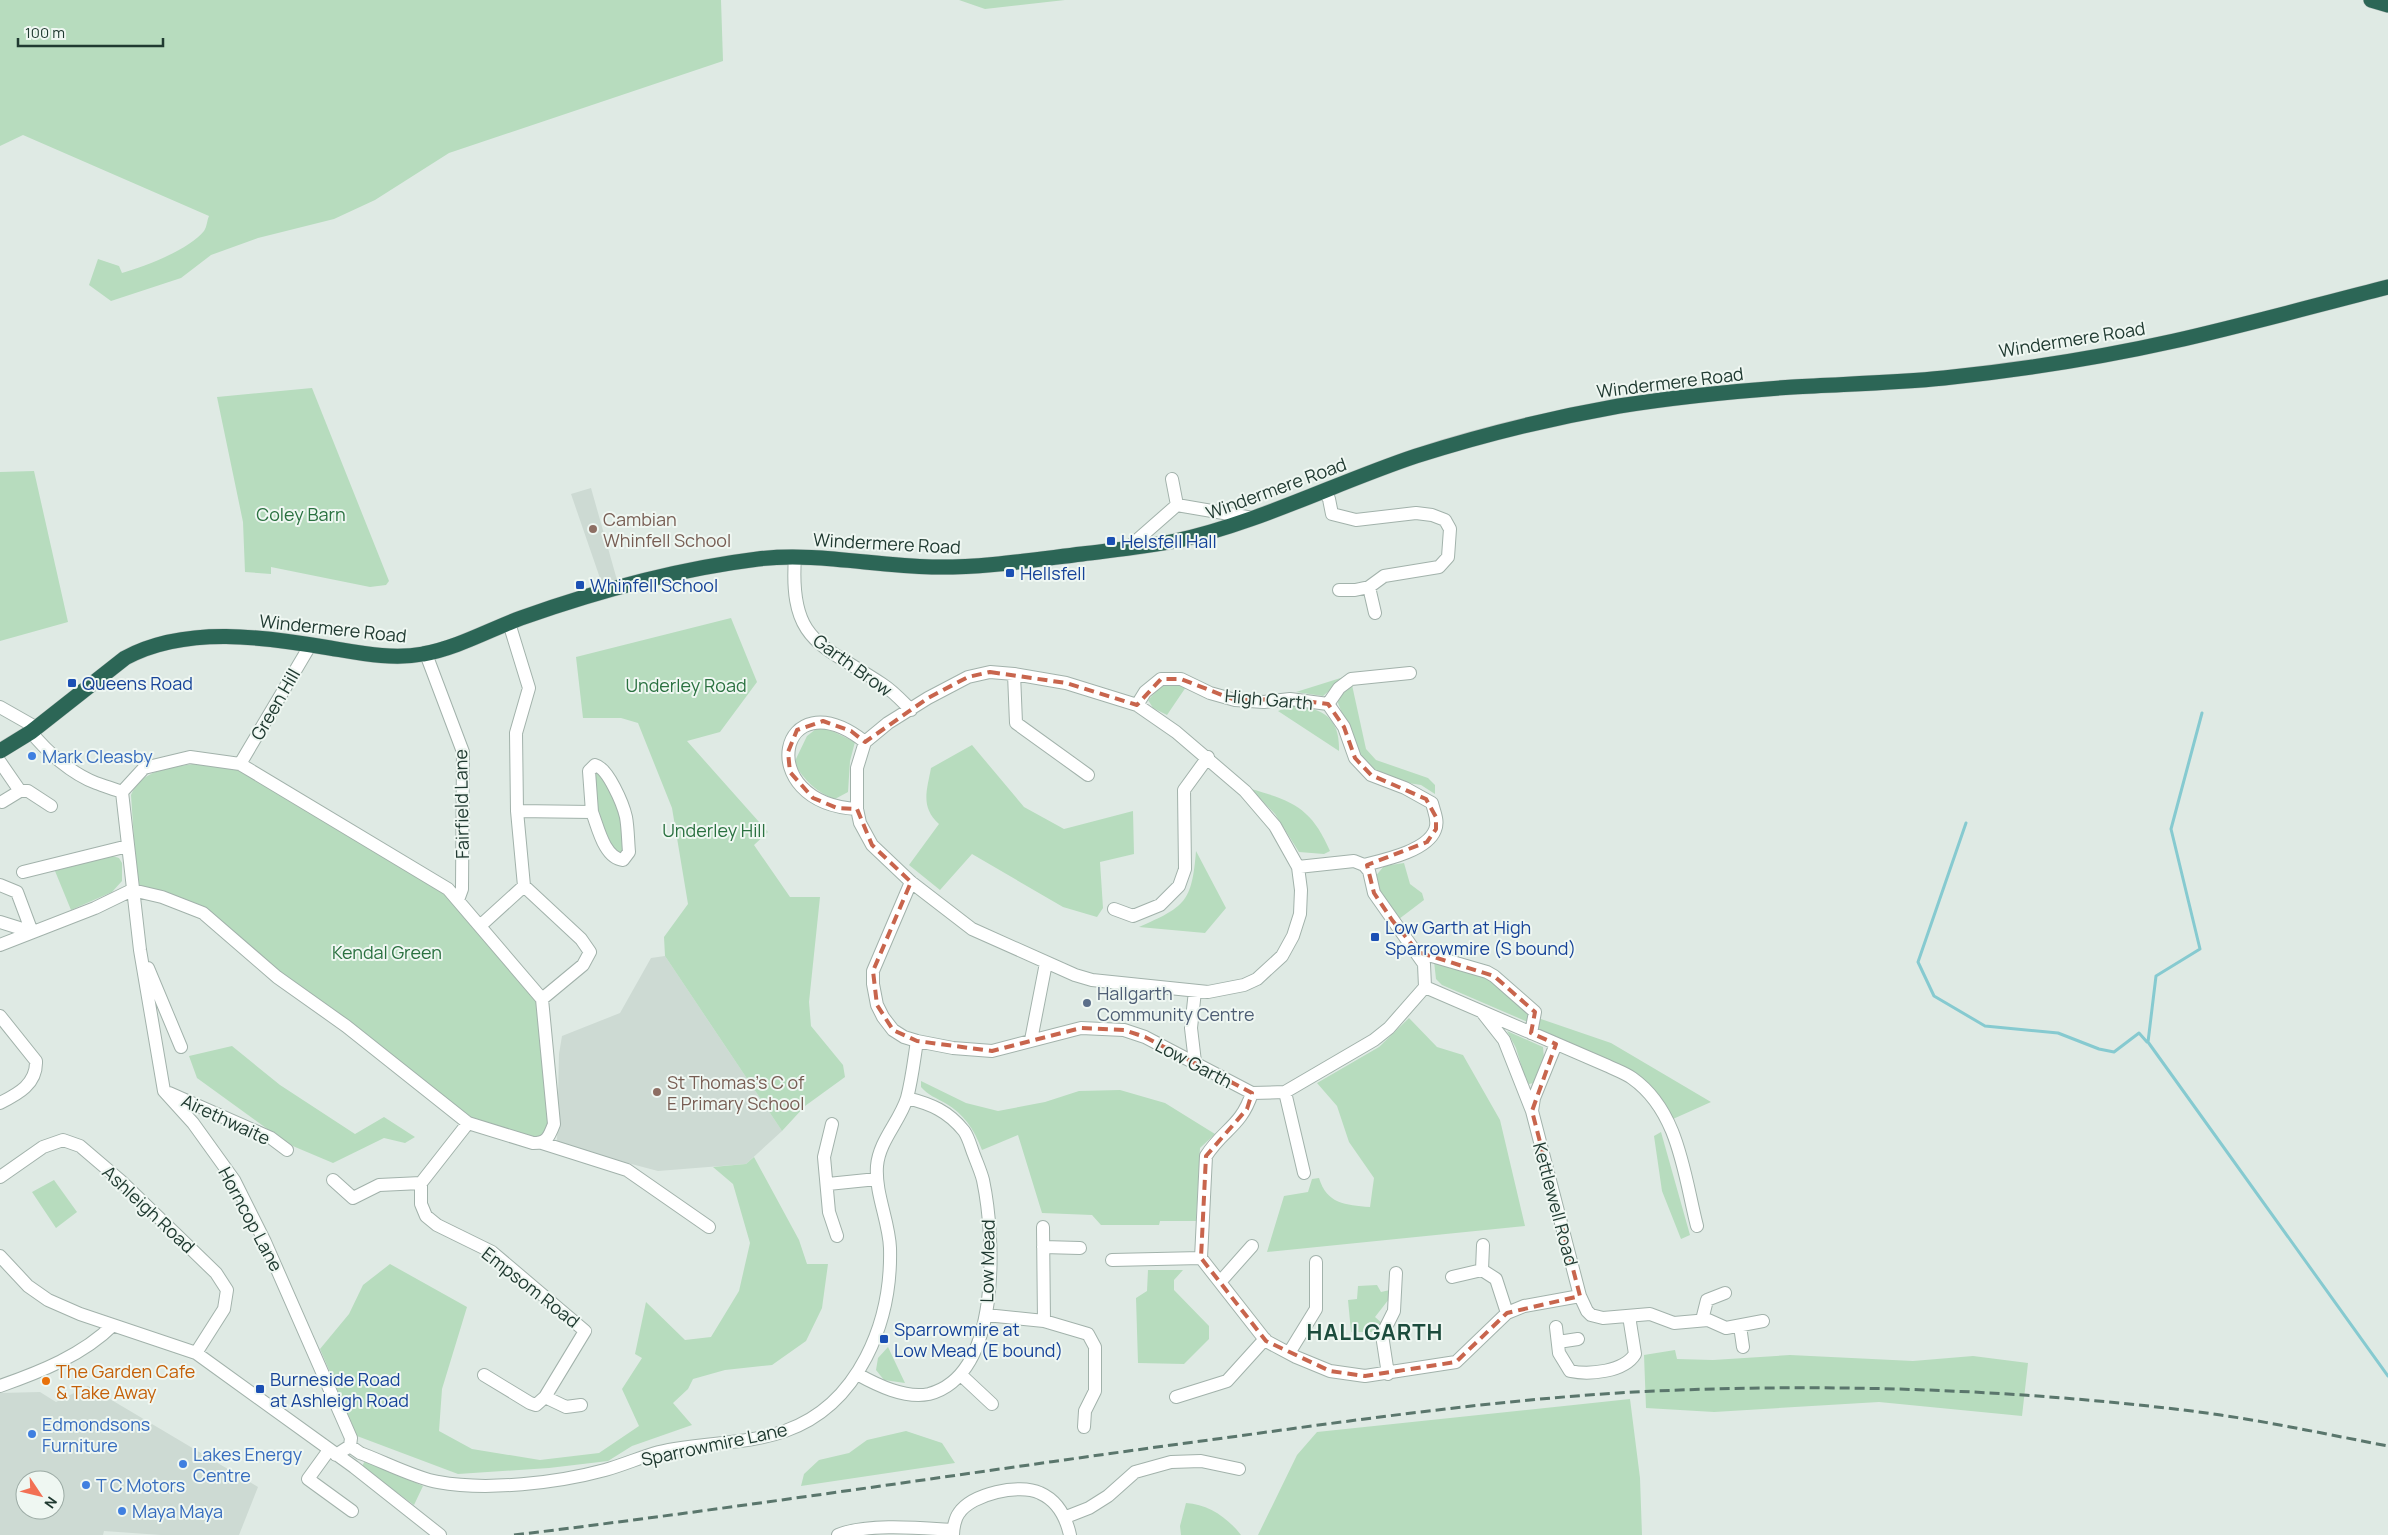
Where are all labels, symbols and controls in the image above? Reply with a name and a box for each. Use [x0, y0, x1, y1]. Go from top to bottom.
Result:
scale bar [18, 15, 162, 47]
text: 100 m [25, 22, 65, 43]
street label: Windermere Road [1997, 316, 2147, 362]
street label: Windermere Road [1595, 361, 1745, 403]
street label: Windermere Road [1202, 451, 1350, 525]
park label: Coley Barn [256, 502, 346, 526]
place label: Cambian Whinfell School [603, 507, 731, 552]
marker: Cambian Whinfell School [587, 523, 599, 535]
street label: Windermere Road [813, 527, 961, 559]
place label: Helsfell Hall [1121, 529, 1217, 553]
marker: Helsfell Hall [1105, 535, 1117, 547]
place label: Hellsfell [1020, 561, 1086, 585]
marker: Hellsfell [1004, 567, 1016, 579]
place label: Whinfell School [590, 573, 718, 597]
marker: Whinfell School [574, 579, 586, 591]
street label: Windermere Road [258, 608, 408, 648]
street label: Garth Brow [809, 628, 897, 702]
street label: Green Hill [245, 664, 305, 744]
place label: Queens Road [82, 671, 193, 695]
park label: Underley Road [625, 673, 747, 697]
marker: Queens Road [66, 677, 78, 689]
street label: High Garth [1224, 683, 1314, 715]
place label: Mark Cleasby [42, 744, 153, 768]
street label: Fairfield Lane [448, 749, 474, 859]
marker: Mark Cleasby [26, 750, 38, 762]
park label: Underley Hill [662, 818, 766, 842]
place label: Low Garth at High Sparrowmire (S bound) [1385, 915, 1576, 960]
marker: Low Garth at High Sparrowmire (S bound) [1369, 931, 1381, 943]
park label: Kendal Green [332, 940, 442, 964]
place label: Hallgarth Community Centre [1097, 981, 1255, 1026]
marker: Hallgarth Community Centre [1081, 997, 1093, 1009]
street label: Low Garth [1151, 1033, 1237, 1093]
place label: St Thomas's C of E Primary School [667, 1070, 805, 1115]
marker: St Thomas's C of E Primary School [651, 1086, 663, 1098]
street label: Airethwaite [178, 1088, 274, 1150]
street label: Kettlewell Road [1528, 1140, 1584, 1268]
street label: Ashleigh Road [98, 1160, 200, 1258]
street label: Horncop Lane [213, 1163, 289, 1275]
street label: Low Mead [974, 1219, 1000, 1303]
street label: Empsom Road [477, 1241, 585, 1333]
place label: Sparrowmire at Low Mead (E bound) [894, 1317, 1063, 1362]
district label: HALLGARTH [1307, 1317, 1443, 1347]
marker: Sparrowmire at Low Mead (E bound) [878, 1333, 890, 1345]
place label: The Garden Cafe & Take Away [56, 1359, 195, 1404]
place label: Burneside Road at Ashleigh Road [270, 1367, 409, 1412]
marker: The Garden Cafe & Take Away [40, 1375, 52, 1387]
marker: Burneside Road at Ashleigh Road [254, 1383, 266, 1395]
place label: Edmondsons Furniture [42, 1412, 150, 1457]
street label: Sparrowmire Lane [639, 1417, 789, 1471]
marker: Edmondsons Furniture [26, 1428, 38, 1440]
place label: Lakes Energy Centre [193, 1442, 303, 1487]
marker: Lakes Energy Centre [177, 1458, 189, 1470]
north arrow [15, 1470, 65, 1520]
place label: T C Motors [96, 1473, 185, 1497]
marker: T C Motors [80, 1479, 92, 1491]
text: N [40, 1493, 62, 1512]
place label: Maya Maya [132, 1499, 223, 1523]
marker: Maya Maya [116, 1505, 128, 1517]

